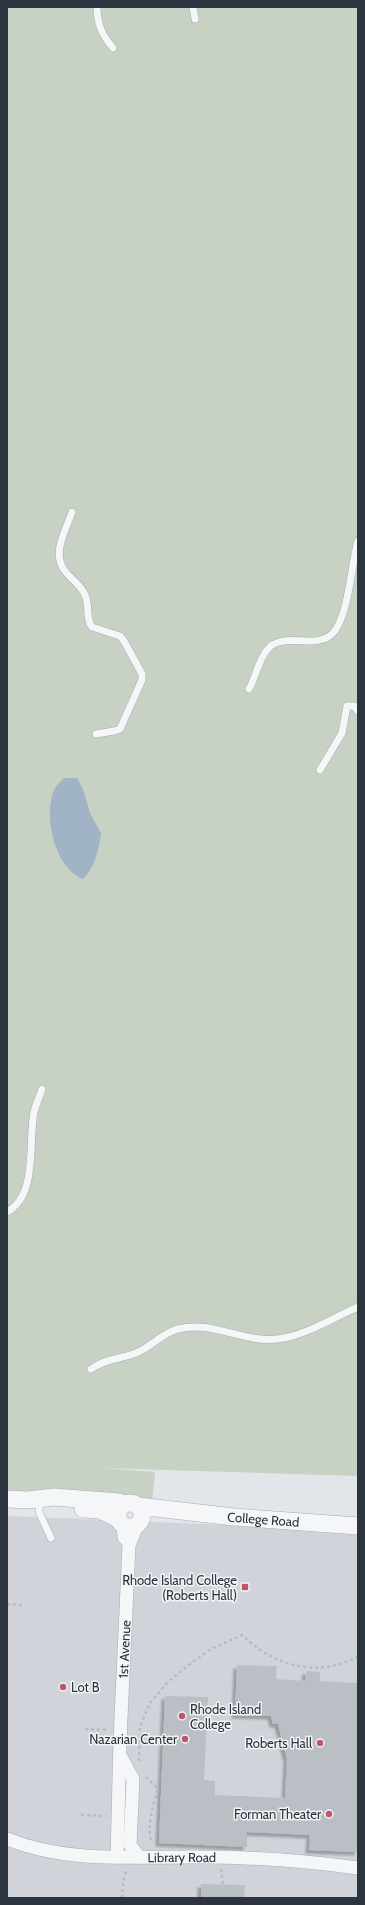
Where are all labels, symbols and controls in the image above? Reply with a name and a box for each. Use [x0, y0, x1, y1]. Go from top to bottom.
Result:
street label: College Road [226, 1508, 300, 1530]
place label: Rhode Island College (Roberts Hall) [122, 1572, 237, 1603]
marker: Rhode Island College (Roberts Hall) [240, 1582, 250, 1592]
street label: 1st Avenue [115, 1619, 134, 1679]
place label: Lot B [71, 1679, 100, 1695]
marker: Lot B [58, 1682, 68, 1692]
place label: Rhode Island College [190, 1701, 261, 1732]
marker: Rhode Island College [177, 1711, 187, 1721]
place label: Nazarian Center [89, 1731, 178, 1747]
marker: Nazarian Center [180, 1734, 190, 1744]
place label: Roberts Hall [245, 1735, 312, 1751]
marker: Roberts Hall [315, 1738, 325, 1748]
place label: Forman Theater [234, 1806, 322, 1822]
marker: Forman Theater [324, 1809, 334, 1819]
street label: Library Road [147, 1849, 216, 1865]

